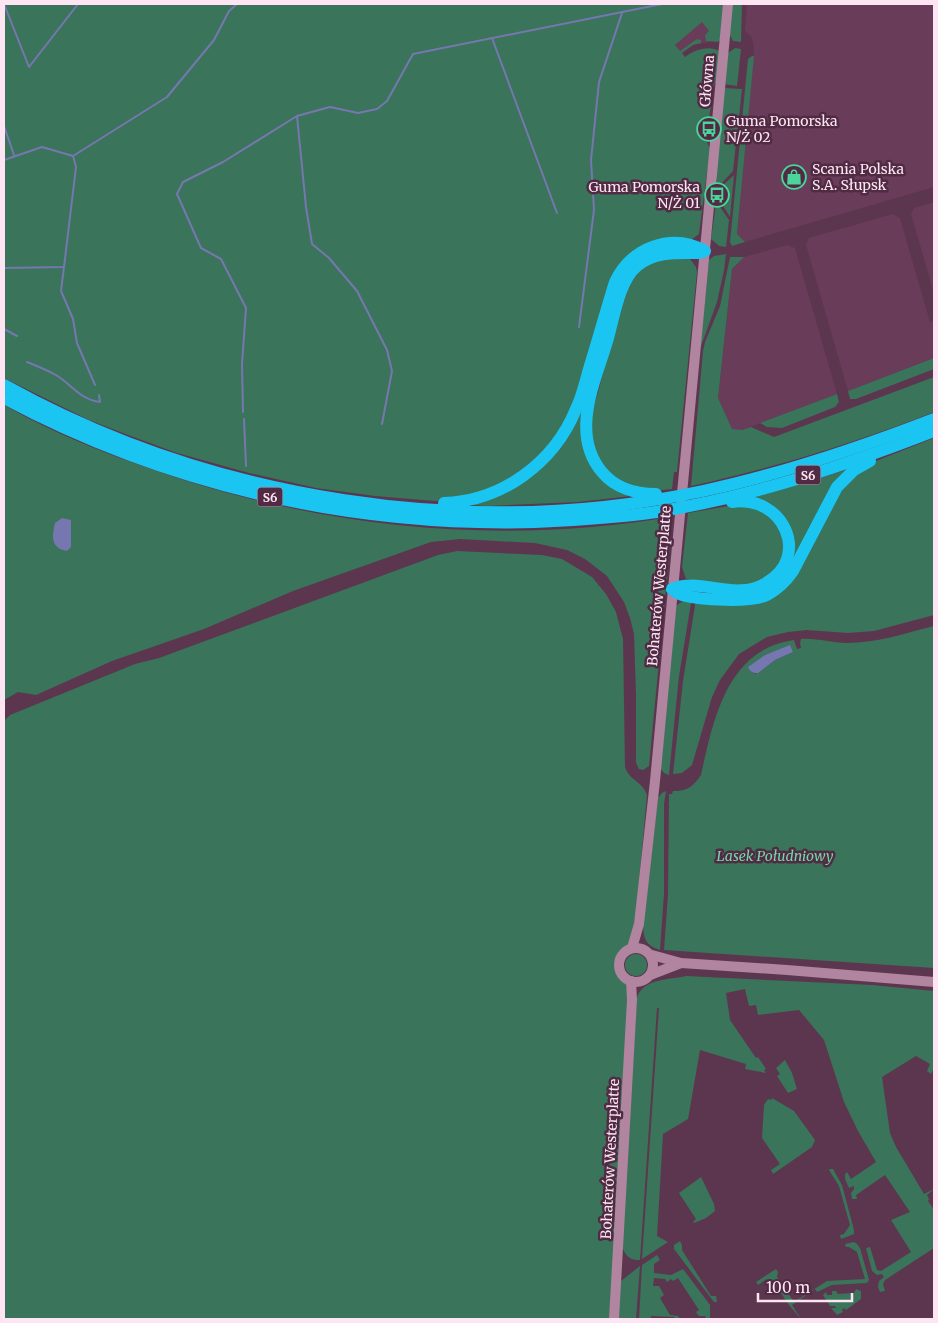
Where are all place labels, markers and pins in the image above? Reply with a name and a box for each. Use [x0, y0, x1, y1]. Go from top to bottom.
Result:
place label: Guma Pomorska N/Ż 02 [726, 112, 838, 146]
bus stop icon: Guma Pomorska N/Ż 02 [696, 116, 722, 142]
place label: Scania Polska S.A. Słupsk [812, 160, 904, 194]
shop icon: Scania Polska S.A. Słupsk [781, 164, 807, 190]
place label: Guma Pomorska N/Ż 01 [588, 178, 700, 212]
bus stop icon: Guma Pomorska N/Ż 01 [704, 182, 730, 208]

